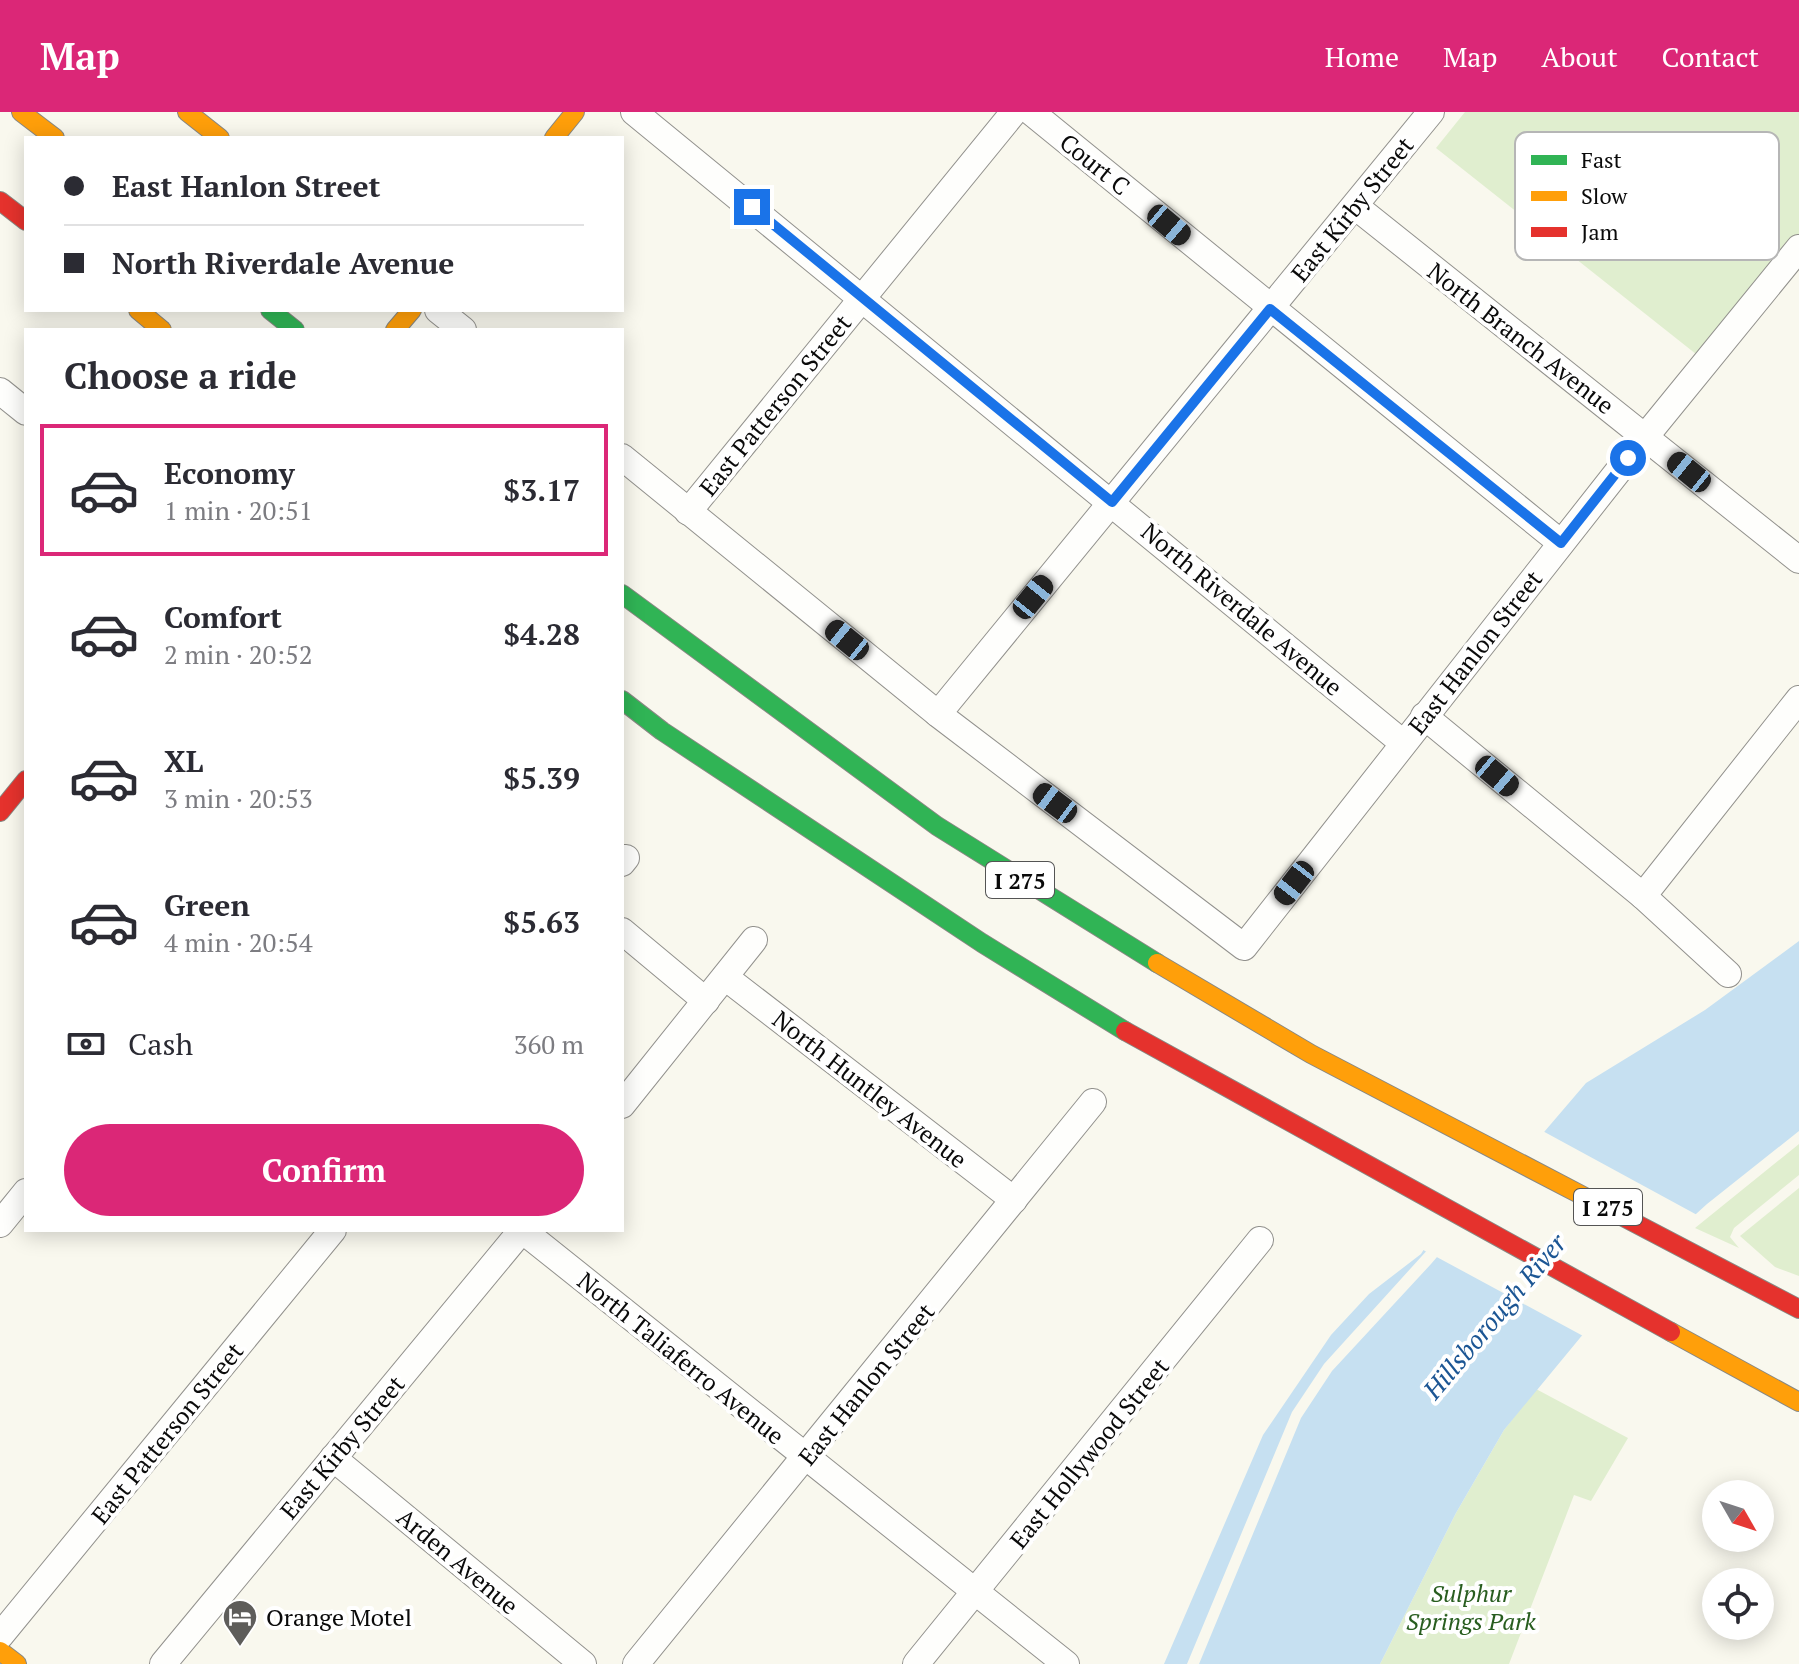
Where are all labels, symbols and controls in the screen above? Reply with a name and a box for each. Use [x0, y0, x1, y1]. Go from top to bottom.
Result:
text: Map [40, 31, 120, 81]
text: Home [1325, 38, 1399, 75]
text: Map [1443, 38, 1497, 75]
text: About [1541, 38, 1618, 75]
text: Contact [1662, 38, 1759, 75]
street label: Court C [1053, 126, 1137, 202]
street label: East Kirby Street [1284, 130, 1420, 288]
legend [1515, 132, 1779, 260]
text: Fast [1581, 145, 1622, 174]
text: East Hanlon Street [112, 166, 381, 206]
text: Slow [1581, 181, 1628, 210]
route end [734, 189, 770, 225]
car [1143, 200, 1195, 250]
text: Jam [1581, 217, 1619, 246]
text: North Riverdale Avenue [112, 243, 454, 283]
street label: North Branch Avenue [1421, 255, 1621, 421]
street label: East Patterson Street [692, 308, 858, 502]
text: Choose a ride [64, 352, 297, 399]
route start [1610, 440, 1646, 476]
car [1663, 448, 1715, 496]
text: Economy [164, 453, 295, 493]
icon: car [68, 454, 140, 526]
text: $3.17 [503, 470, 580, 510]
text: 1 min · 20:51 [164, 493, 313, 527]
street label: North Riverdale Avenue [1135, 515, 1349, 703]
street label: East Hanlon Street [1401, 563, 1549, 741]
car [1009, 571, 1057, 623]
text: Comfort [164, 597, 282, 637]
icon: car [68, 598, 140, 670]
text: $4.28 [503, 614, 580, 654]
car [821, 616, 873, 664]
text: 2 min · 20:52 [164, 637, 313, 671]
text: XL [164, 741, 203, 781]
icon: car [68, 742, 140, 814]
car [1471, 751, 1523, 801]
text: $5.39 [503, 758, 580, 798]
car [1029, 779, 1081, 827]
text: 3 min · 20:53 [164, 781, 313, 815]
car [1270, 857, 1318, 909]
road number: I 275 [986, 862, 1054, 898]
text: Green [164, 885, 250, 925]
icon: car [68, 886, 140, 958]
text: $5.63 [503, 902, 580, 942]
text: 4 min · 20:54 [164, 925, 313, 959]
street label: North Huntley Avenue [766, 1003, 974, 1175]
icon: cash [64, 1022, 108, 1066]
text: Cash [128, 1024, 193, 1064]
text: 360 m [514, 1027, 584, 1061]
button: Confirm [64, 1124, 584, 1216]
road number: I 275 [1574, 1189, 1642, 1225]
water label: Hillsborough River [1414, 1226, 1574, 1406]
street label: North Taliaferro Avenue [571, 1265, 791, 1451]
street label: East Hanlon Street [791, 1296, 941, 1472]
street label: East Patterson Street [84, 1336, 250, 1530]
street label: East Hollywood Street [1002, 1351, 1176, 1555]
street label: East Kirby Street [273, 1369, 411, 1525]
north arrow [1702, 1480, 1774, 1552]
map controls [1702, 1480, 1774, 1640]
street label: Arden Avenue [391, 1501, 525, 1621]
button: locate [1702, 1568, 1774, 1640]
park label: Sulphur Springs Park [1406, 1577, 1536, 1637]
hotel icon: Orange Motel [221, 1598, 259, 1648]
place label: Orange Motel [266, 1601, 412, 1633]

